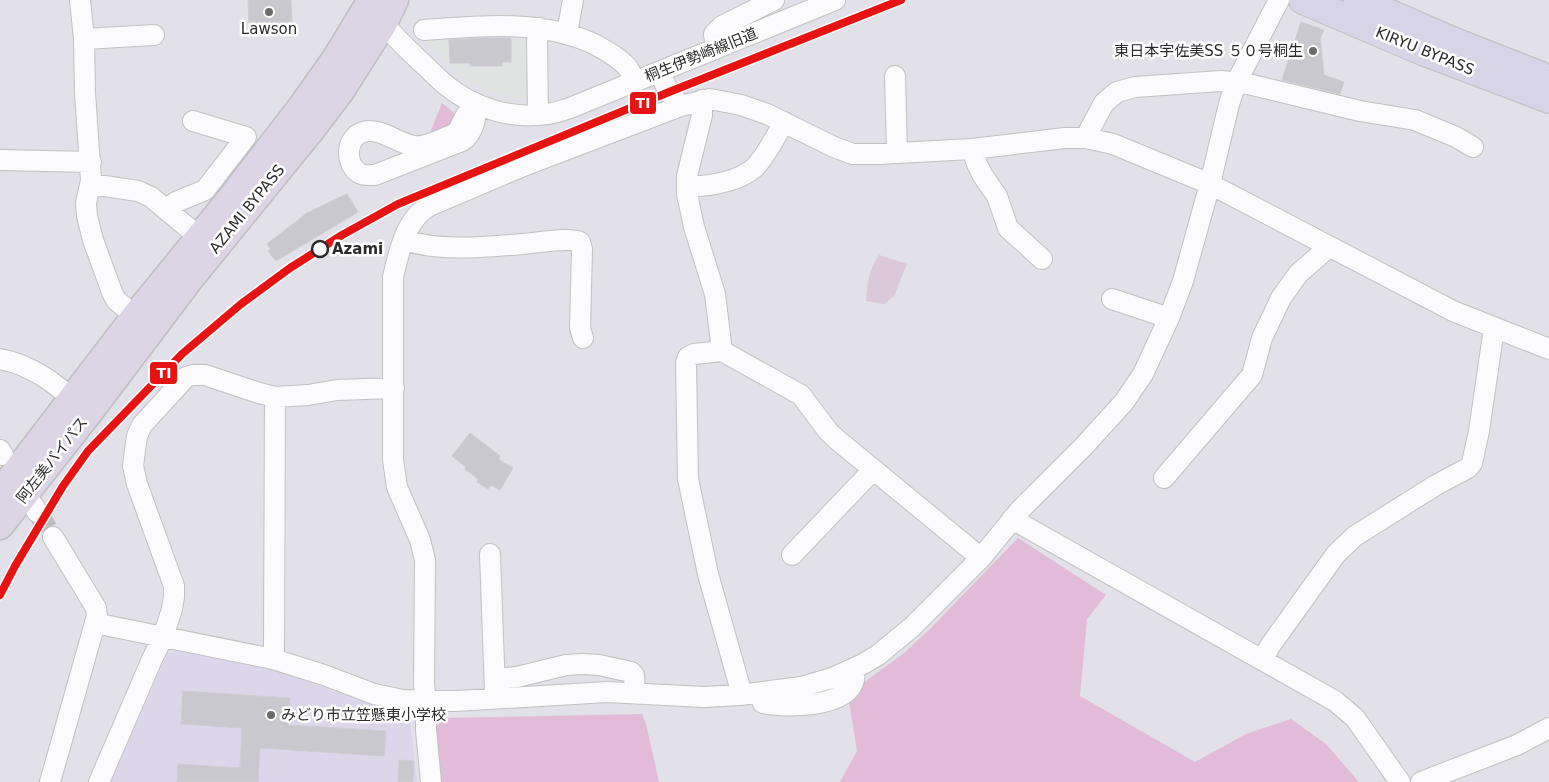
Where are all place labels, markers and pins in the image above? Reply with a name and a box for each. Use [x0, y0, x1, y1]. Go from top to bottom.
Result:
marker: Lawson [263, 6, 275, 18]
place label: Lawson [241, 20, 297, 38]
place label: 東日本宇佐美SS ５０号桐生 [1114, 42, 1303, 60]
marker: 東日本宇佐美SS ５０号桐生 [1307, 45, 1319, 57]
marker: Azami [311, 240, 329, 258]
place label: Azami [332, 240, 383, 258]
place label: みどり市立笠懸東小学校 [281, 706, 446, 724]
marker: みどり市立笠懸東小学校 [265, 709, 277, 721]

